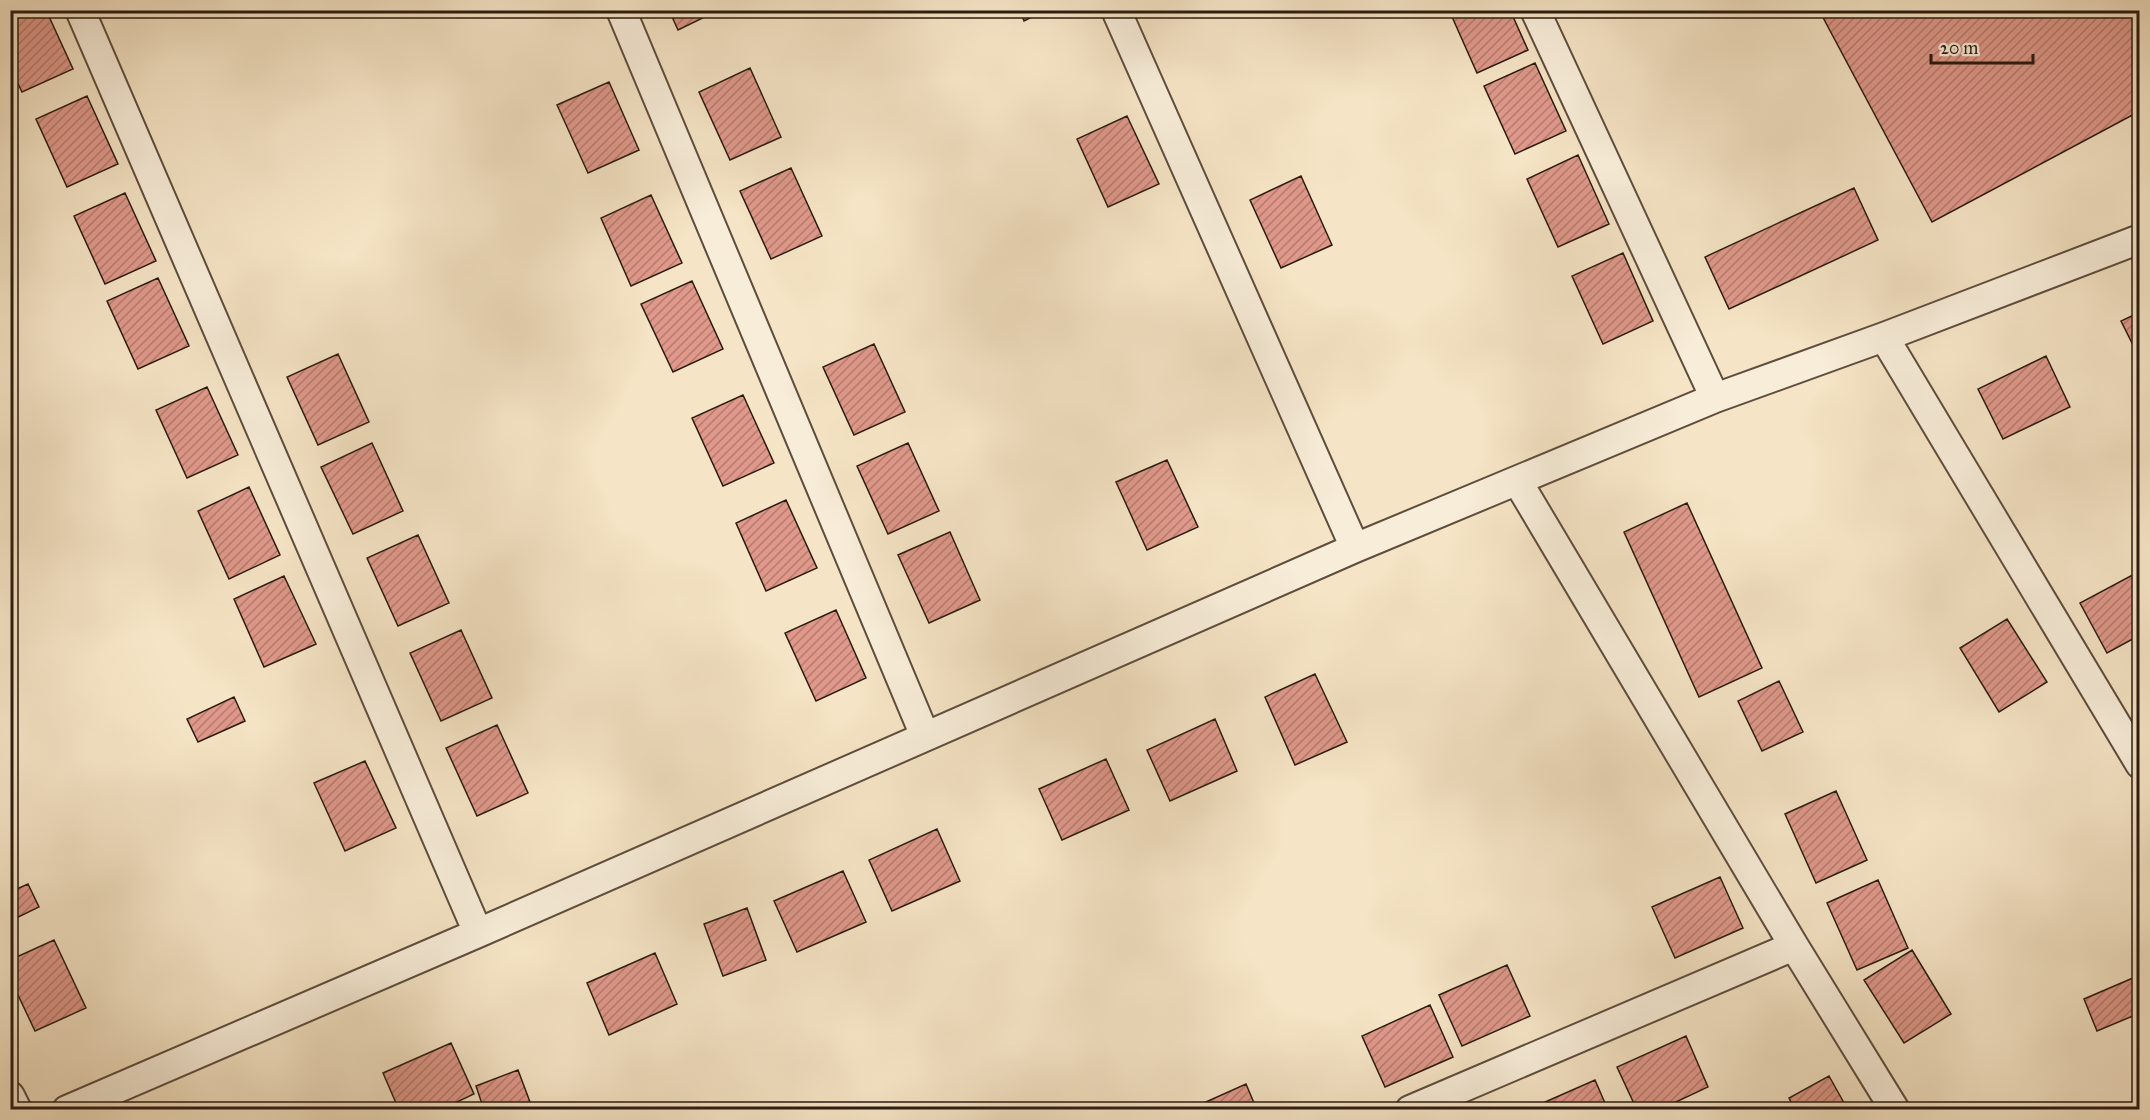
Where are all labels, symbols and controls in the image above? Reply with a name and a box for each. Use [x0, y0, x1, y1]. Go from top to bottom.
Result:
scale bar [1931, 27, 2033, 65]
text: 20 m [1940, 37, 1978, 59]

